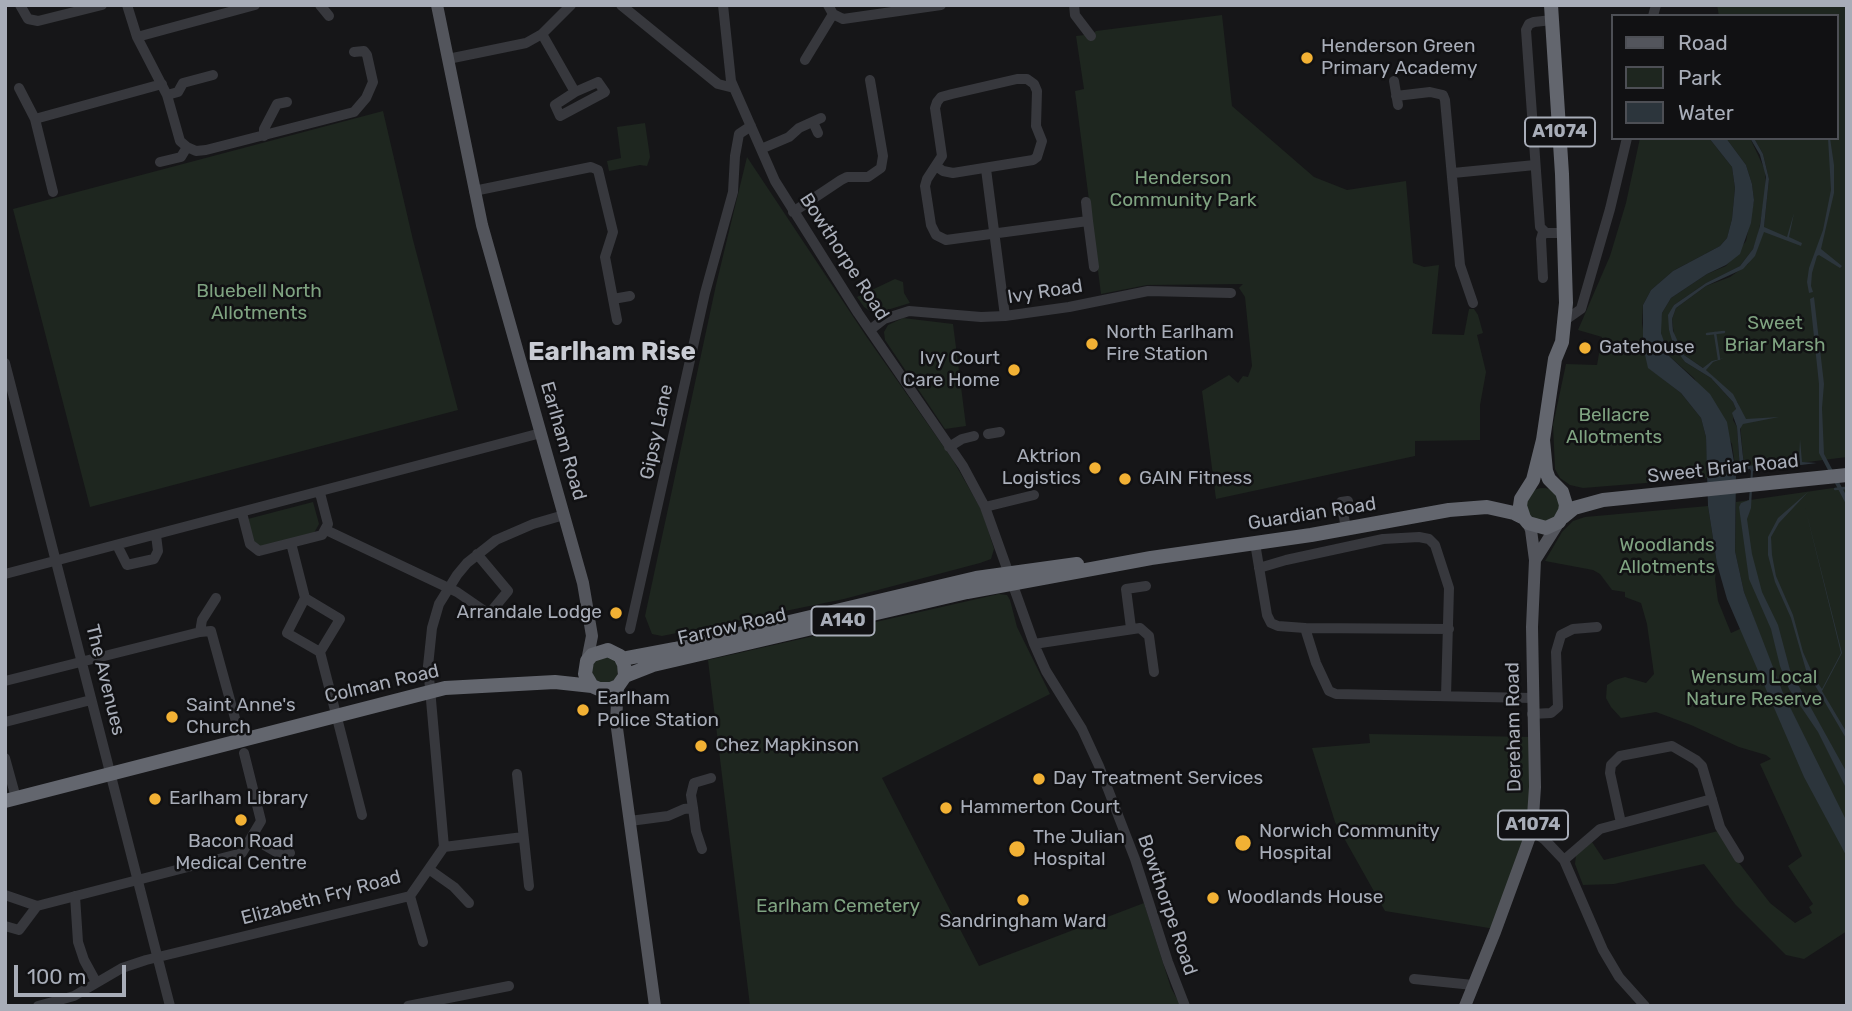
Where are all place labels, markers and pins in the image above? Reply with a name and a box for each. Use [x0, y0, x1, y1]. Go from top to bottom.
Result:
place label: Henderson Green Primary Academy [1321, 36, 1477, 80]
marker: Henderson Green Primary Academy [1299, 50, 1315, 66]
place label: North Earlham Fire Station [1106, 322, 1234, 366]
marker: North Earlham Fire Station [1084, 336, 1100, 352]
place label: Gatehouse [1599, 337, 1695, 359]
marker: Gatehouse [1577, 340, 1593, 356]
place label: Ivy Court Care Home [903, 348, 1000, 392]
marker: Ivy Court Care Home [1006, 362, 1022, 378]
place label: Aktrion Logistics [1002, 446, 1081, 490]
marker: Aktrion Logistics [1087, 460, 1103, 476]
place label: GAIN Fitness [1139, 468, 1252, 490]
marker: GAIN Fitness [1117, 471, 1133, 487]
place label: Arrandale Lodge [457, 602, 602, 624]
marker: Arrandale Lodge [608, 605, 624, 621]
place label: Earlham Police Station [597, 688, 719, 732]
place label: Saint Anne's Church [186, 695, 296, 739]
marker: Earlham Police Station [575, 702, 591, 718]
marker: Saint Anne's Church [164, 709, 180, 725]
place label: Chez Mapkinson [715, 735, 859, 757]
marker: Chez Mapkinson [693, 738, 709, 754]
place label: Day Treatment Services [1053, 768, 1263, 790]
marker: Day Treatment Services [1031, 771, 1047, 787]
place label: Earlham Library [169, 788, 308, 810]
marker: Earlham Library [147, 791, 163, 807]
place label: Hammerton Court [960, 797, 1120, 819]
marker: Hammerton Court [938, 800, 954, 816]
marker: Bacon Road Medical Centre [233, 812, 249, 828]
place label: Norwich Community Hospital [1259, 821, 1440, 865]
place label: The Julian Hospital [1033, 827, 1125, 871]
place label: Bacon Road Medical Centre [175, 831, 307, 875]
marker: Norwich Community Hospital [1233, 833, 1253, 853]
marker: The Julian Hospital [1007, 839, 1027, 859]
place label: Woodlands House [1227, 887, 1383, 909]
marker: Woodlands House [1205, 890, 1221, 906]
marker: Sandringham Ward [1015, 892, 1031, 908]
place label: Sandringham Ward [939, 911, 1107, 933]

